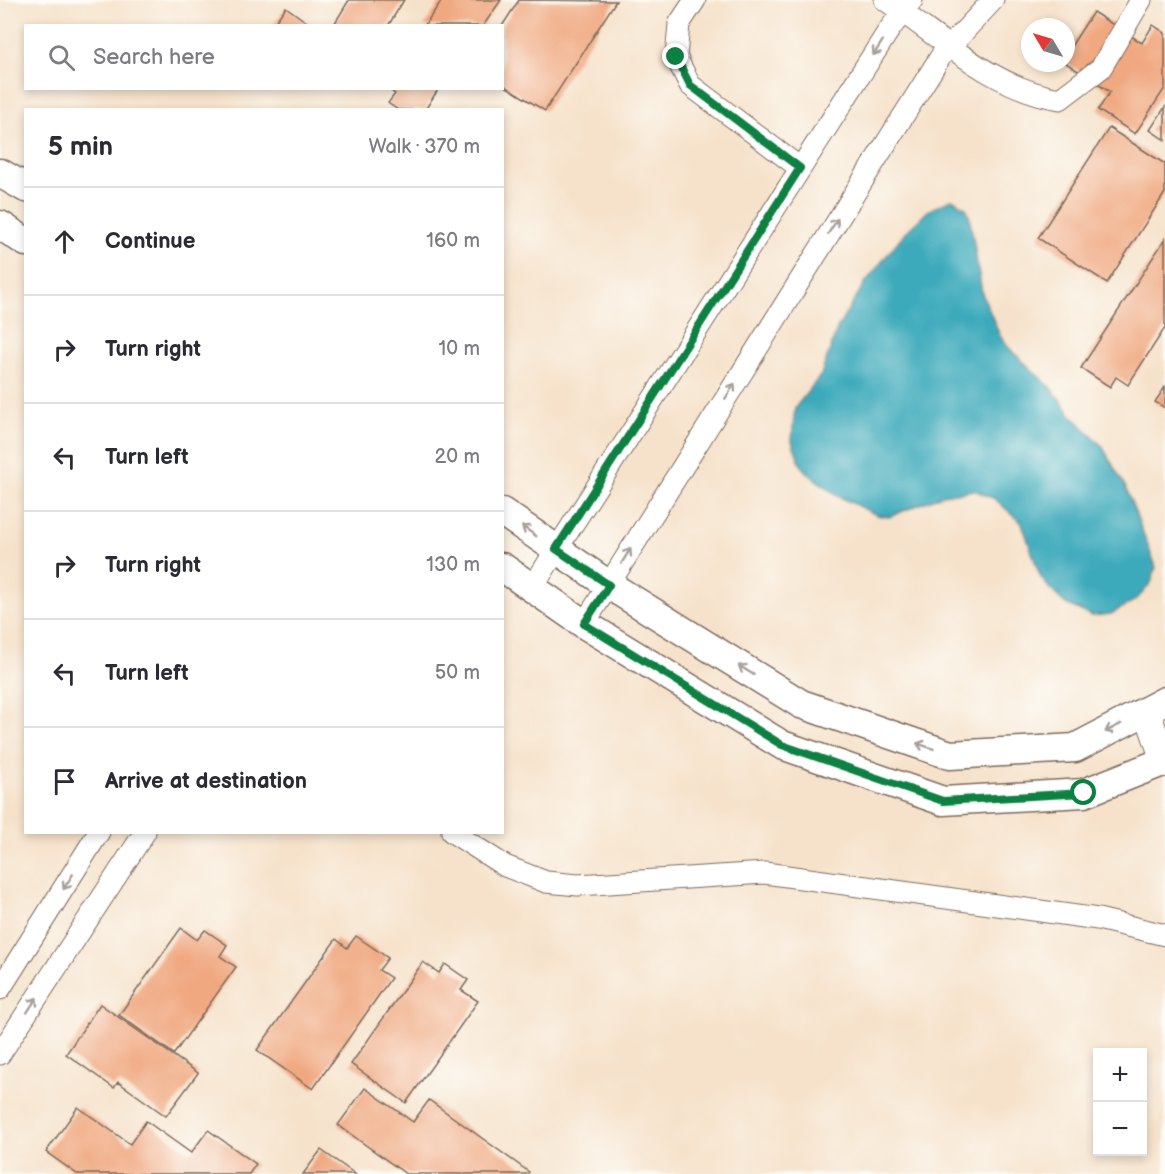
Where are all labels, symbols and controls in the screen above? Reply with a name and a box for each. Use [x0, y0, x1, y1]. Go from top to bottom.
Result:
north arrow [1021, 18, 1075, 72]
search box [24, 24, 504, 90]
one-way arrow [871, 39, 884, 56]
icon: search [45, 41, 78, 74]
route end [662, 43, 688, 69]
text: Search here [93, 44, 215, 71]
text: 5 min [48, 132, 113, 163]
text: Walk · 370 m [368, 135, 480, 159]
one-way arrow [828, 218, 840, 235]
icon: ahead [48, 225, 81, 258]
text: Continue [105, 228, 195, 255]
text: 160 m [426, 229, 480, 253]
icon: right [48, 333, 81, 366]
text: Turn right [105, 336, 201, 363]
text: 10 m [439, 337, 480, 361]
one-way arrow [724, 383, 736, 400]
icon: left [48, 441, 81, 474]
text: Turn left [105, 444, 189, 471]
text: 20 m [435, 445, 480, 469]
one-way arrow [522, 525, 538, 537]
one-way arrow [620, 548, 633, 565]
icon: right [48, 549, 81, 582]
text: Turn right [105, 552, 201, 579]
text: 130 m [426, 553, 480, 577]
icon: left [48, 657, 81, 690]
text: Turn left [105, 660, 189, 687]
text: 50 m [435, 661, 480, 685]
one-way arrow [738, 664, 755, 676]
one-way arrow [1105, 723, 1123, 735]
one-way arrow [916, 740, 935, 751]
icon: arrive [48, 765, 81, 798]
text: Arrive at destination [105, 768, 307, 795]
route start [1070, 779, 1096, 805]
one-way arrow [61, 873, 73, 890]
one-way arrow [26, 997, 38, 1014]
map controls [1093, 1048, 1147, 1156]
button: + [1093, 1048, 1147, 1102]
button: − [1093, 1102, 1147, 1156]

